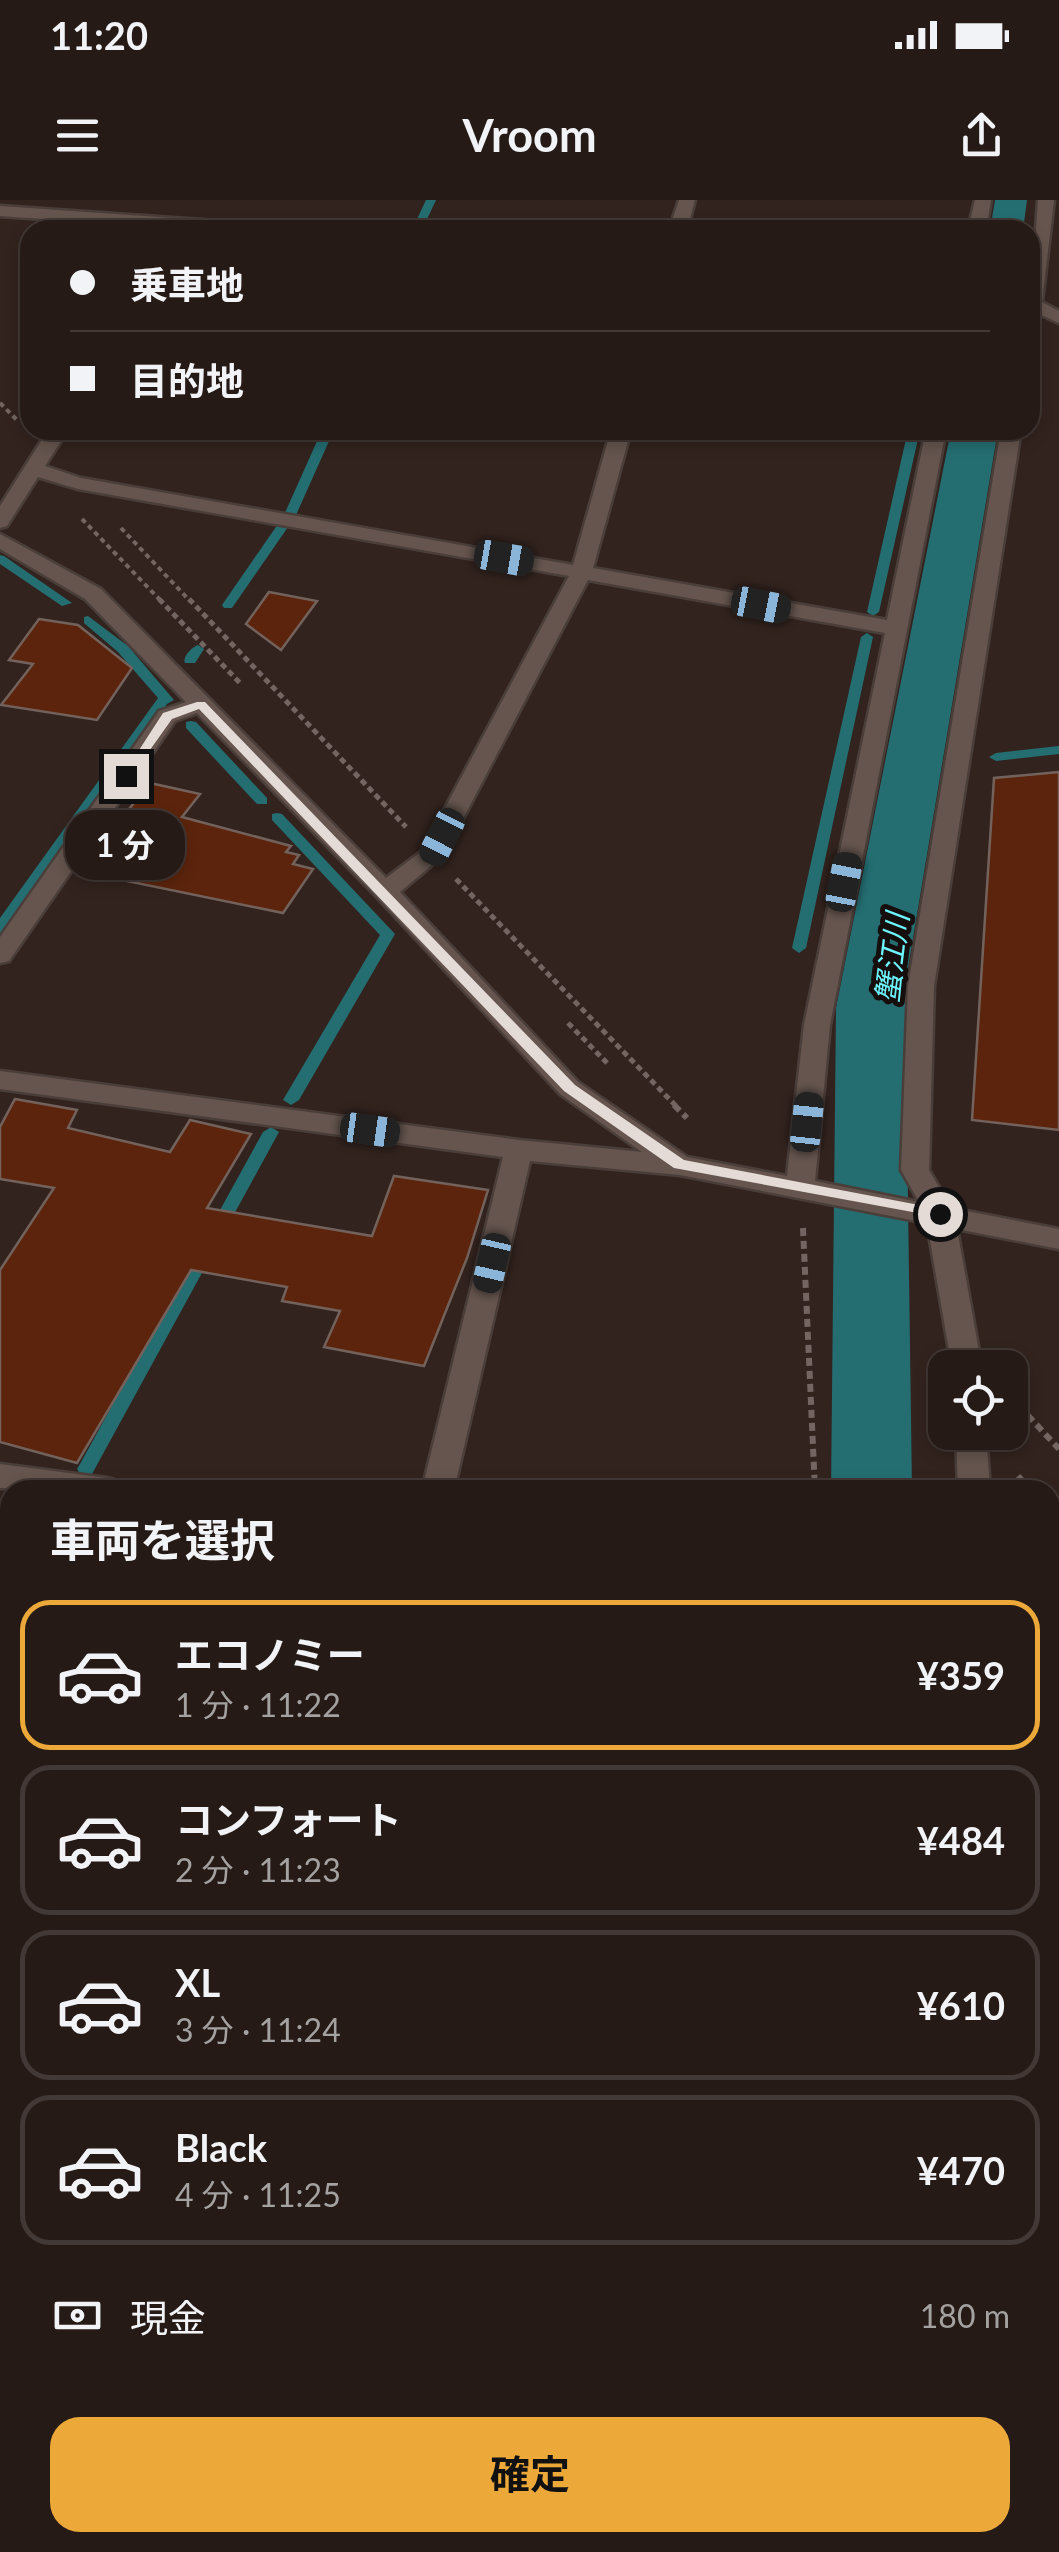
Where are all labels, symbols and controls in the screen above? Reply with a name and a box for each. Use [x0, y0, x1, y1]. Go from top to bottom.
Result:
text: 11:20 [50, 12, 148, 58]
icon: menu [50, 108, 105, 163]
text: Vroom [462, 108, 597, 162]
icon: share [954, 108, 1009, 163]
text: 乗車地 [130, 261, 244, 307]
text: 目的地 [130, 357, 244, 403]
car [472, 538, 536, 578]
car [729, 585, 793, 625]
route end [104, 754, 149, 799]
car [415, 803, 469, 871]
callout: 1 分 [66, 811, 186, 881]
text: 1 分 [96, 825, 154, 864]
car [824, 850, 864, 914]
water label: 蟹江川 [868, 908, 915, 1005]
car [789, 1091, 825, 1153]
car [338, 1111, 402, 1149]
route start [918, 1192, 963, 1237]
car [471, 1230, 513, 1296]
map controls [928, 1350, 1028, 1450]
button: locate [928, 1350, 1028, 1450]
text: 車両を選択 [50, 1513, 275, 1567]
icon: car [55, 1630, 145, 1720]
text: エコノミー [175, 1631, 365, 1677]
text: ¥359 [917, 1652, 1005, 1698]
text: 1 分 · 11:22 [175, 1685, 341, 1724]
icon: car [55, 1795, 145, 1885]
text: コンフォート [175, 1796, 402, 1842]
text: ¥484 [917, 1817, 1005, 1863]
text: 2 分 · 11:23 [175, 1850, 341, 1889]
text: XL [175, 1959, 220, 2005]
icon: car [55, 1960, 145, 2050]
text: ¥610 [917, 1982, 1005, 2028]
text: 3 分 · 11:24 [175, 2010, 341, 2049]
text: Black [175, 2124, 267, 2170]
icon: car [55, 2125, 145, 2215]
text: ¥470 [917, 2147, 1005, 2193]
text: 4 分 · 11:25 [175, 2175, 341, 2214]
icon: cash [50, 2288, 105, 2343]
text: 現金 [130, 2294, 206, 2340]
text: 180 m [920, 2296, 1010, 2335]
button: 確定 [50, 2417, 1010, 2532]

